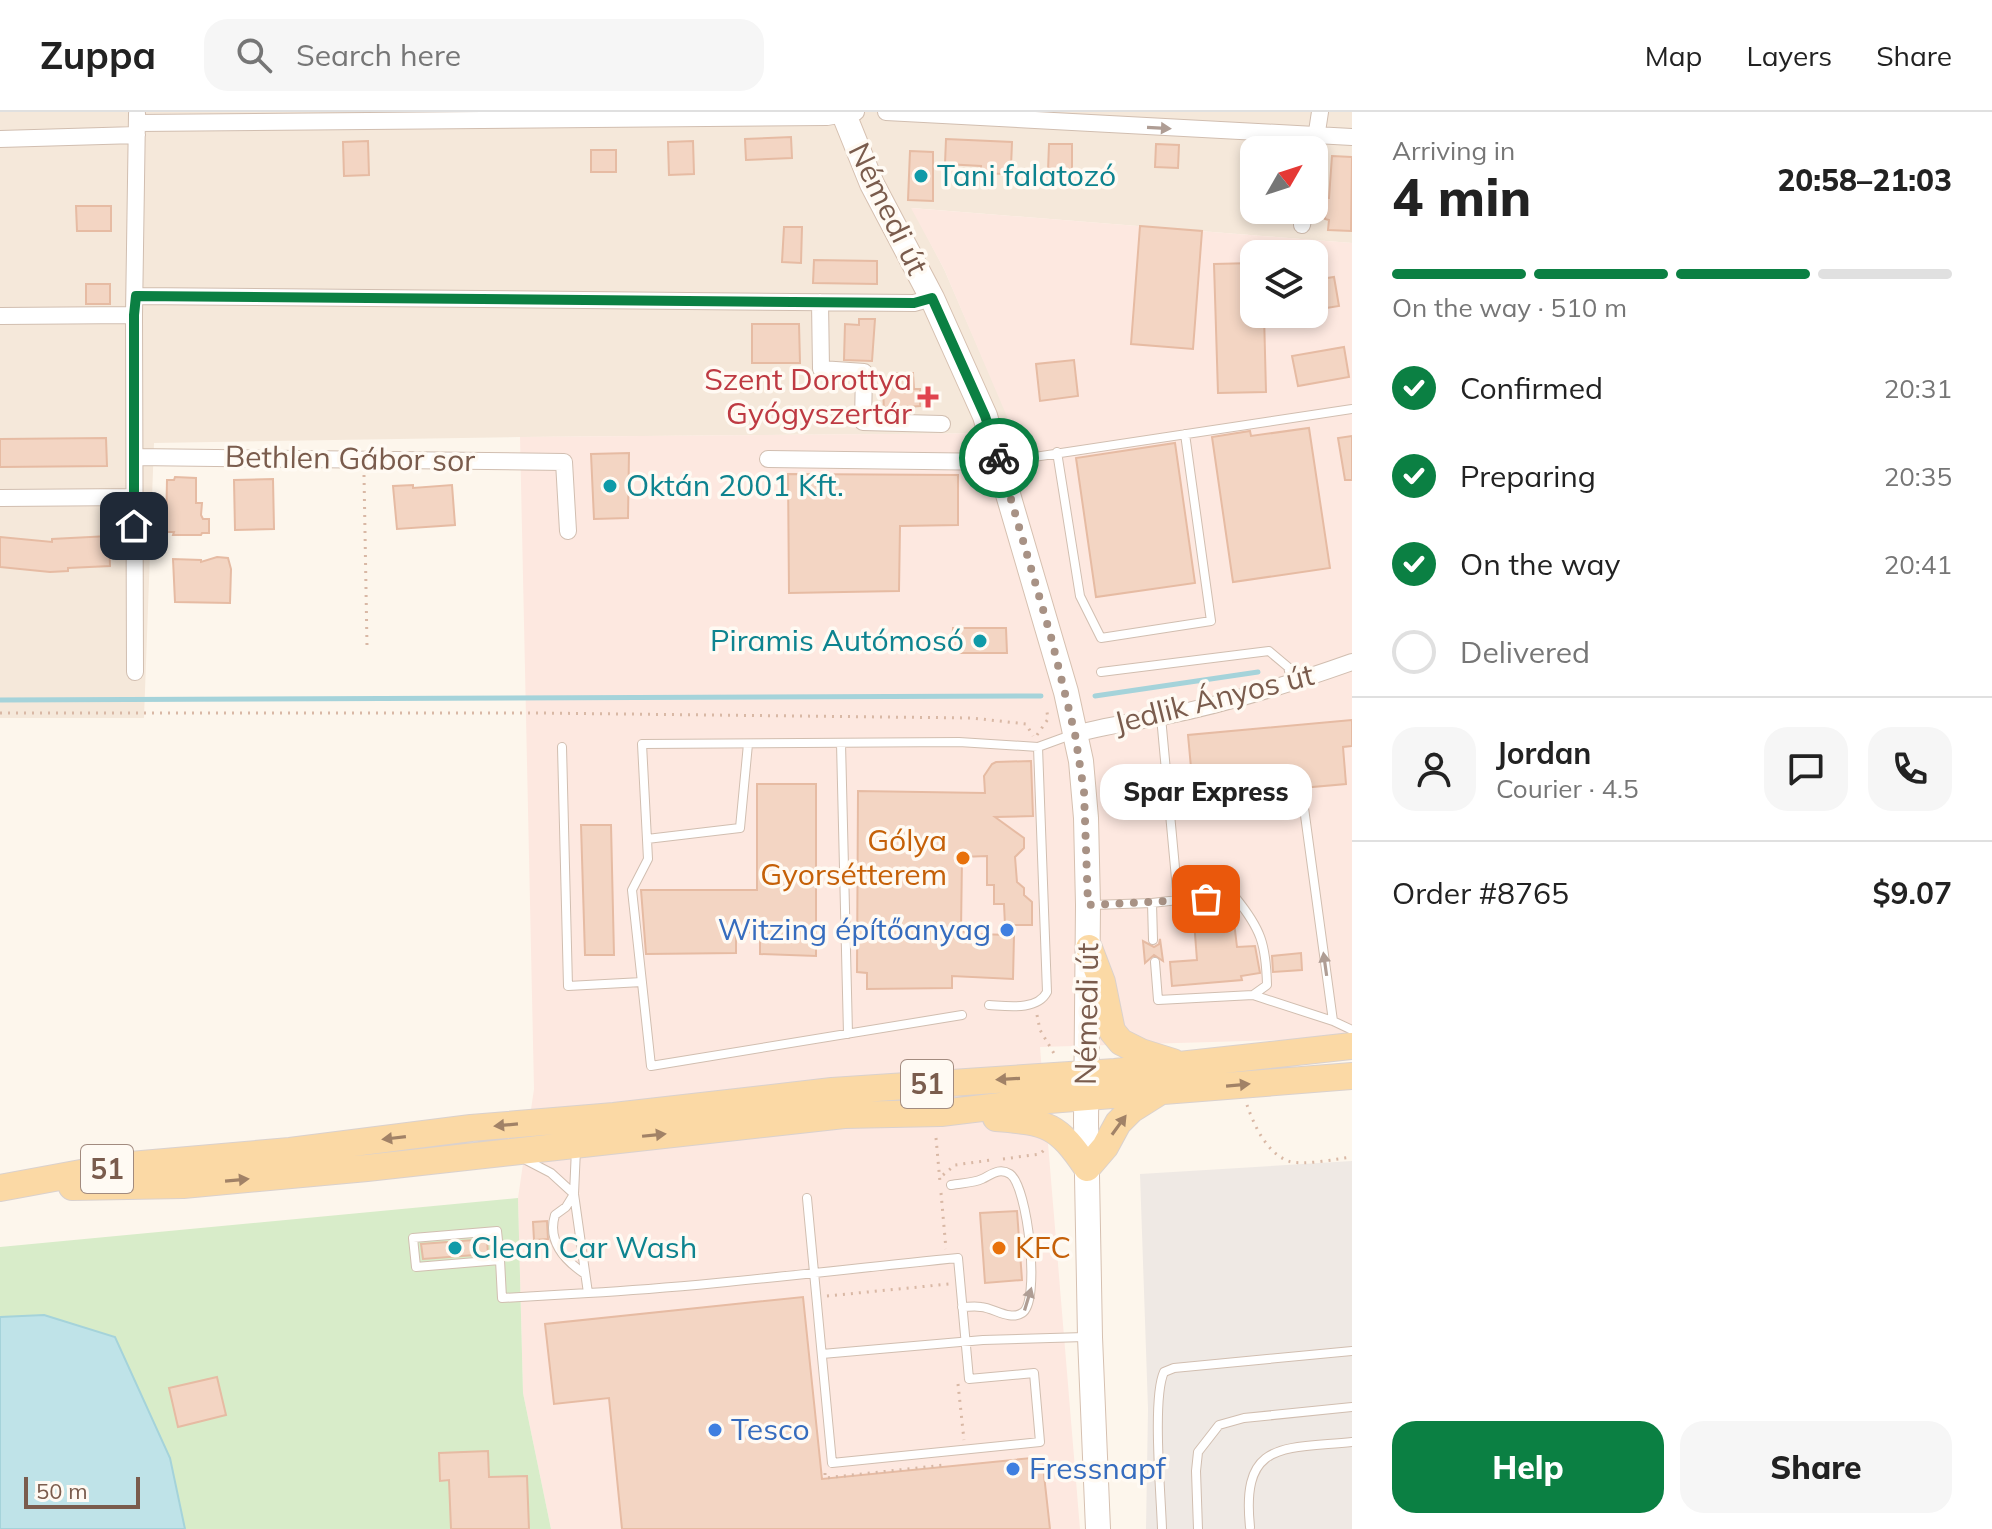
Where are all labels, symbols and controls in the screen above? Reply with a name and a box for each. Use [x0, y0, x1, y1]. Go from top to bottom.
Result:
search box [204, 19, 764, 91]
text: Zuppa [40, 31, 156, 79]
icon: search [232, 33, 276, 77]
text: Search here [296, 36, 461, 74]
text: Map [1645, 38, 1702, 73]
text: Layers [1746, 38, 1832, 73]
text: Share [1876, 38, 1952, 73]
one-way arrow [1147, 122, 1172, 135]
text: Arriving in [1392, 134, 1515, 167]
street label: Némedi út [841, 136, 937, 281]
north arrow [1240, 136, 1328, 224]
map controls [1240, 136, 1328, 328]
place label: Tani falatozó [937, 156, 1116, 194]
text: 20:58–21:03 [1777, 161, 1952, 199]
text: 4 min [1392, 164, 1531, 229]
marker: Tani falatozó [912, 167, 930, 185]
button: layers [1240, 240, 1328, 328]
text: On the way · 510 m [1392, 291, 1627, 324]
place label: Szent Dorottya Gyógyszertár [704, 360, 912, 432]
icon: check [1392, 366, 1436, 410]
text: Confirmed [1460, 369, 1603, 407]
text: 20:31 [1884, 372, 1952, 405]
marker: Szent Dorottya Gyógyszertár [919, 388, 937, 406]
courier [959, 418, 1039, 498]
icon: bike [977, 436, 1021, 480]
street label: Bethlen Gábor sor [225, 437, 476, 479]
icon: check [1392, 454, 1436, 498]
text: Preparing [1460, 457, 1596, 495]
text: 20:35 [1884, 460, 1952, 493]
place label: Oktán 2001 Kft. [626, 466, 844, 504]
marker: Oktán 2001 Kft. [601, 477, 619, 495]
pin [100, 492, 168, 560]
icon: home [112, 504, 156, 548]
icon: check [1392, 542, 1436, 586]
text: On the way [1460, 545, 1620, 583]
text: 20:41 [1884, 548, 1952, 581]
place label: Piramis Autómosó [710, 621, 964, 659]
marker: Piramis Autómosó [971, 632, 989, 650]
text: Delivered [1460, 633, 1590, 671]
street label: Jedlik Ányos út [1110, 655, 1318, 741]
button: person [1392, 727, 1476, 811]
button: chat [1764, 727, 1848, 811]
button: phone [1868, 727, 1952, 811]
text: Jordan [1496, 734, 1591, 772]
callout: Spar Express [1100, 763, 1312, 819]
text: Courier · 4.5 [1496, 772, 1639, 805]
text: Spar Express [1123, 775, 1289, 808]
place label: Gólya Gyorsétterem [760, 821, 947, 893]
marker: Gólya Gyorsétterem [954, 849, 972, 867]
pin [1172, 865, 1240, 933]
text: Order #8765 [1392, 874, 1569, 912]
text: $9.07 [1873, 874, 1952, 912]
icon: bag [1184, 877, 1228, 921]
place label: Witzing építőanyag [718, 910, 991, 948]
marker: Witzing építőanyag [998, 921, 1016, 939]
street label: Némedi út [1066, 943, 1106, 1085]
one-way arrow [1318, 952, 1331, 977]
road number: 51 [901, 1060, 953, 1108]
one-way arrow [995, 1073, 1020, 1086]
one-way arrow [1226, 1078, 1251, 1091]
one-way arrow [1111, 1114, 1127, 1136]
one-way arrow [493, 1119, 518, 1132]
one-way arrow [642, 1128, 667, 1141]
one-way arrow [381, 1132, 406, 1145]
road number: 51 [81, 1145, 133, 1193]
one-way arrow [225, 1173, 250, 1186]
place label: Clean Car Wash [471, 1228, 697, 1266]
place label: KFC [1015, 1228, 1071, 1266]
marker: Clean Car Wash [446, 1239, 464, 1257]
marker: KFC [990, 1239, 1008, 1257]
one-way arrow [1022, 1287, 1035, 1311]
place label: Tesco [731, 1410, 810, 1448]
marker: Tesco [706, 1421, 724, 1439]
button: Help [1392, 1421, 1664, 1513]
button: Share [1680, 1421, 1952, 1513]
place label: Fressnapf [1029, 1449, 1167, 1487]
marker: Fressnapf [1004, 1460, 1022, 1478]
scale bar [24, 1473, 140, 1509]
text: 50 m [36, 1477, 87, 1505]

